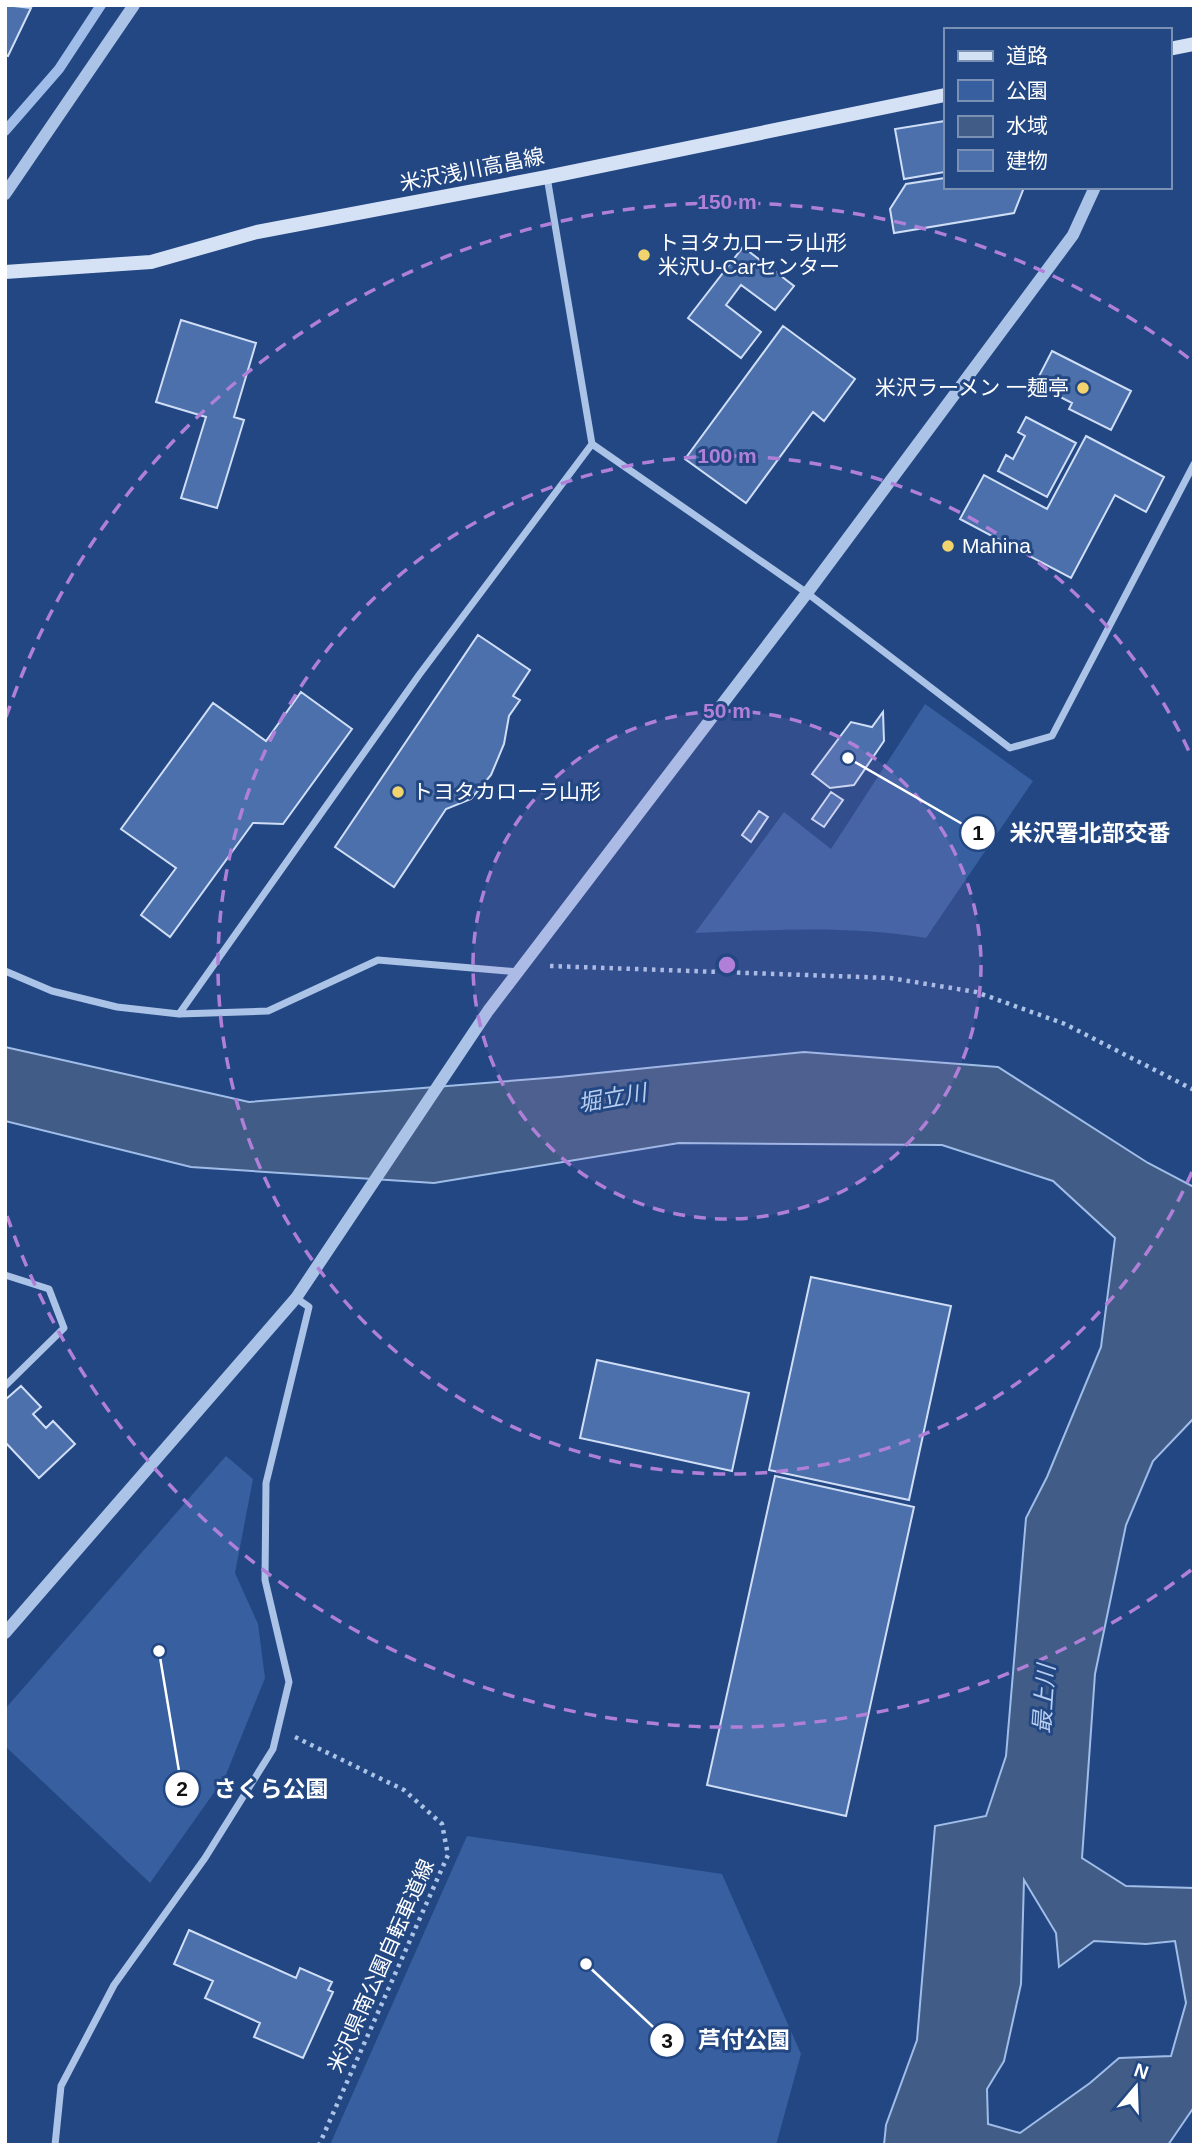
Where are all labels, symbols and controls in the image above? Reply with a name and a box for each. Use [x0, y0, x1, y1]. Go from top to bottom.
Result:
legend [944, 28, 1171, 189]
text: 道路 [1006, 44, 1048, 67]
text: 公園 [1006, 79, 1048, 102]
text: 水域 [1006, 114, 1048, 137]
street label: 米沢浅川高畠線 [398, 144, 546, 195]
text: 建物 [1006, 149, 1048, 172]
text: 150 m [697, 190, 757, 213]
place label: トヨタカローラ山形 米沢U-Carセンター [658, 231, 847, 278]
marker: トヨタカローラ山形 米沢U-Carセンター [636, 247, 652, 263]
place label: 米沢ラーメン 一麺亭 [875, 376, 1069, 399]
marker: 米沢ラーメン 一麺亭 [1075, 380, 1091, 396]
text: 100 m [697, 444, 757, 467]
place label: Mahina [962, 534, 1031, 557]
marker: Mahina [940, 538, 956, 554]
text: 50 m [703, 699, 751, 722]
place label: トヨタカローラ山形 [412, 780, 601, 803]
marker: トヨタカローラ山形 [390, 784, 406, 800]
callout: 米沢署北部交番 [961, 811, 1185, 855]
text: 米沢署北部交番 [1010, 820, 1171, 846]
text: 1 [972, 821, 984, 844]
centre of rings [715, 953, 739, 977]
water label: 堀立川 [576, 1079, 651, 1117]
water label: 最上川 [1029, 1661, 1060, 1734]
callout: さくら公園 [165, 1767, 343, 1811]
text: さくら公園 [214, 1776, 329, 1802]
text: 2 [176, 1777, 188, 1800]
street label: 米沢県南公園自転車道線 [323, 1856, 438, 2076]
callout: 芦付公園 [649, 2018, 804, 2062]
text: 芦付公園 [698, 2027, 790, 2053]
text: 3 [661, 2029, 673, 2052]
north arrow [1101, 2052, 1171, 2122]
text: N [1131, 2059, 1151, 2084]

